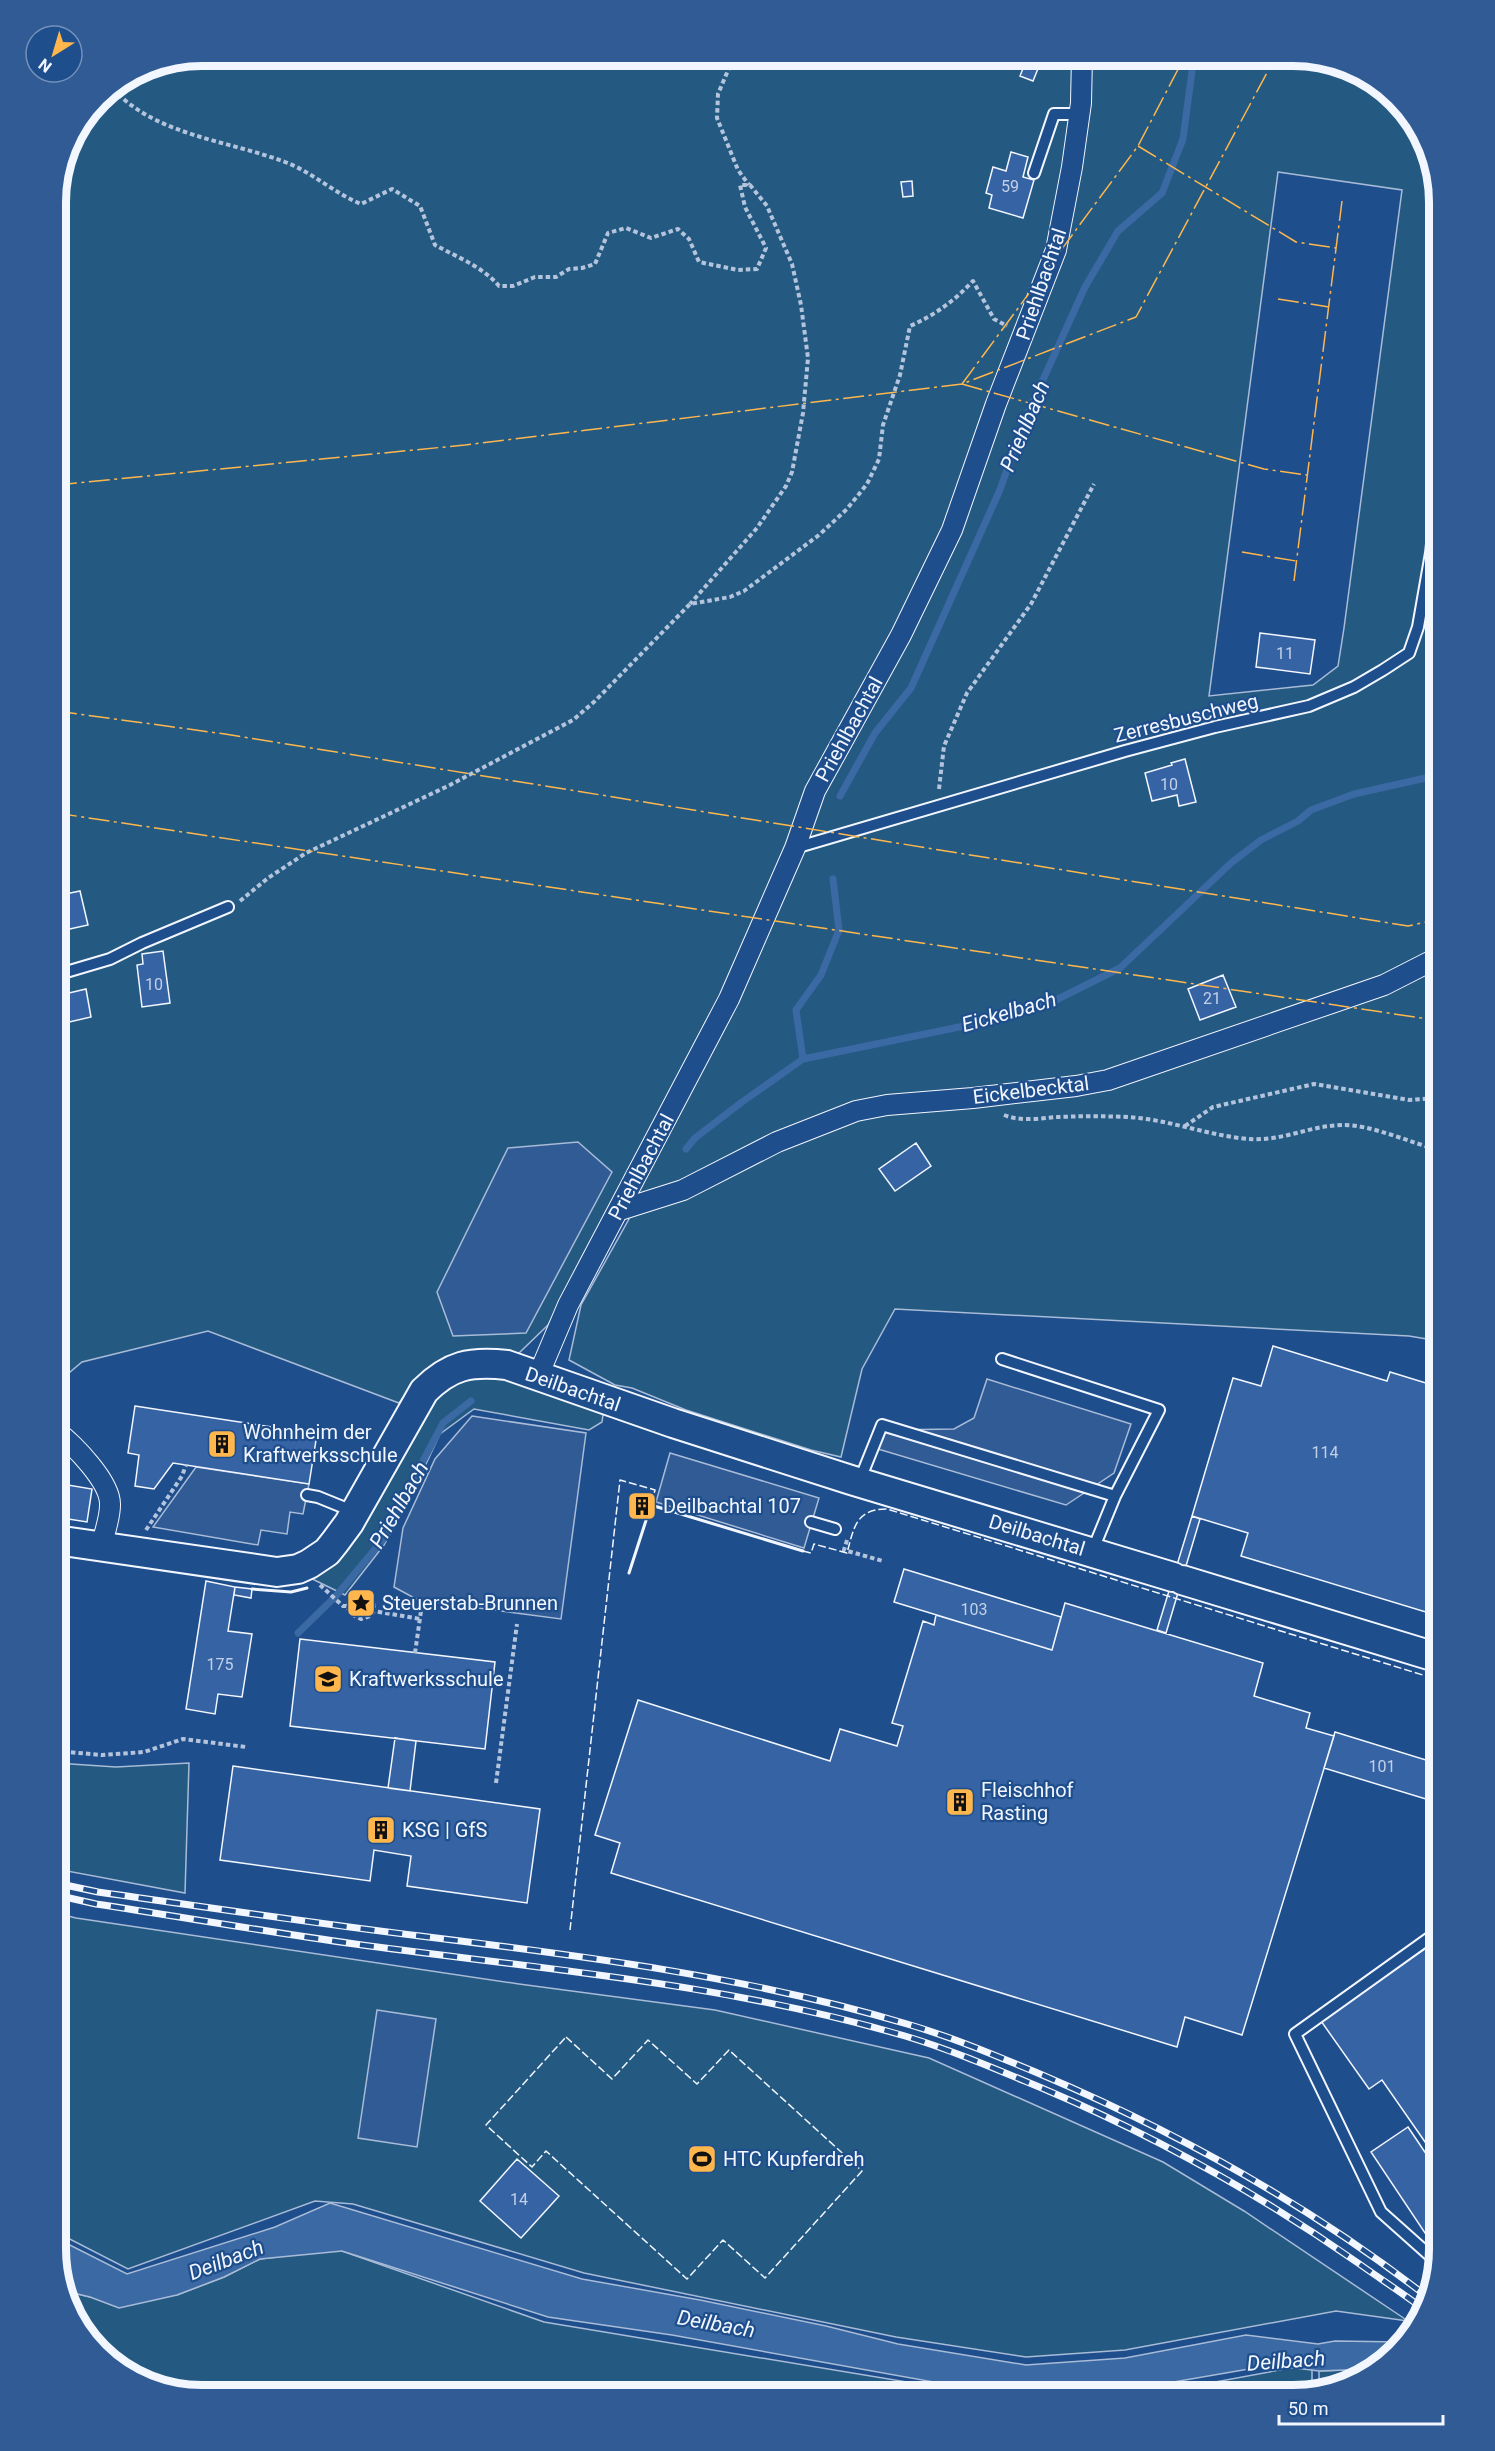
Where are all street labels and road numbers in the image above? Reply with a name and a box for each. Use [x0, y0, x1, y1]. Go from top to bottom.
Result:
street label: Priehlbachtal [1011, 225, 1071, 343]
street label: Priehlbachtal [810, 672, 888, 786]
street label: Zerresbuschweg [1111, 689, 1261, 747]
street label: Eickelbecktal [972, 1071, 1090, 1109]
street label: Priehlbachtal [603, 1110, 679, 1224]
street label: Deilbachtal [522, 1361, 624, 1417]
street label: Deilbachtal [986, 1509, 1088, 1561]

